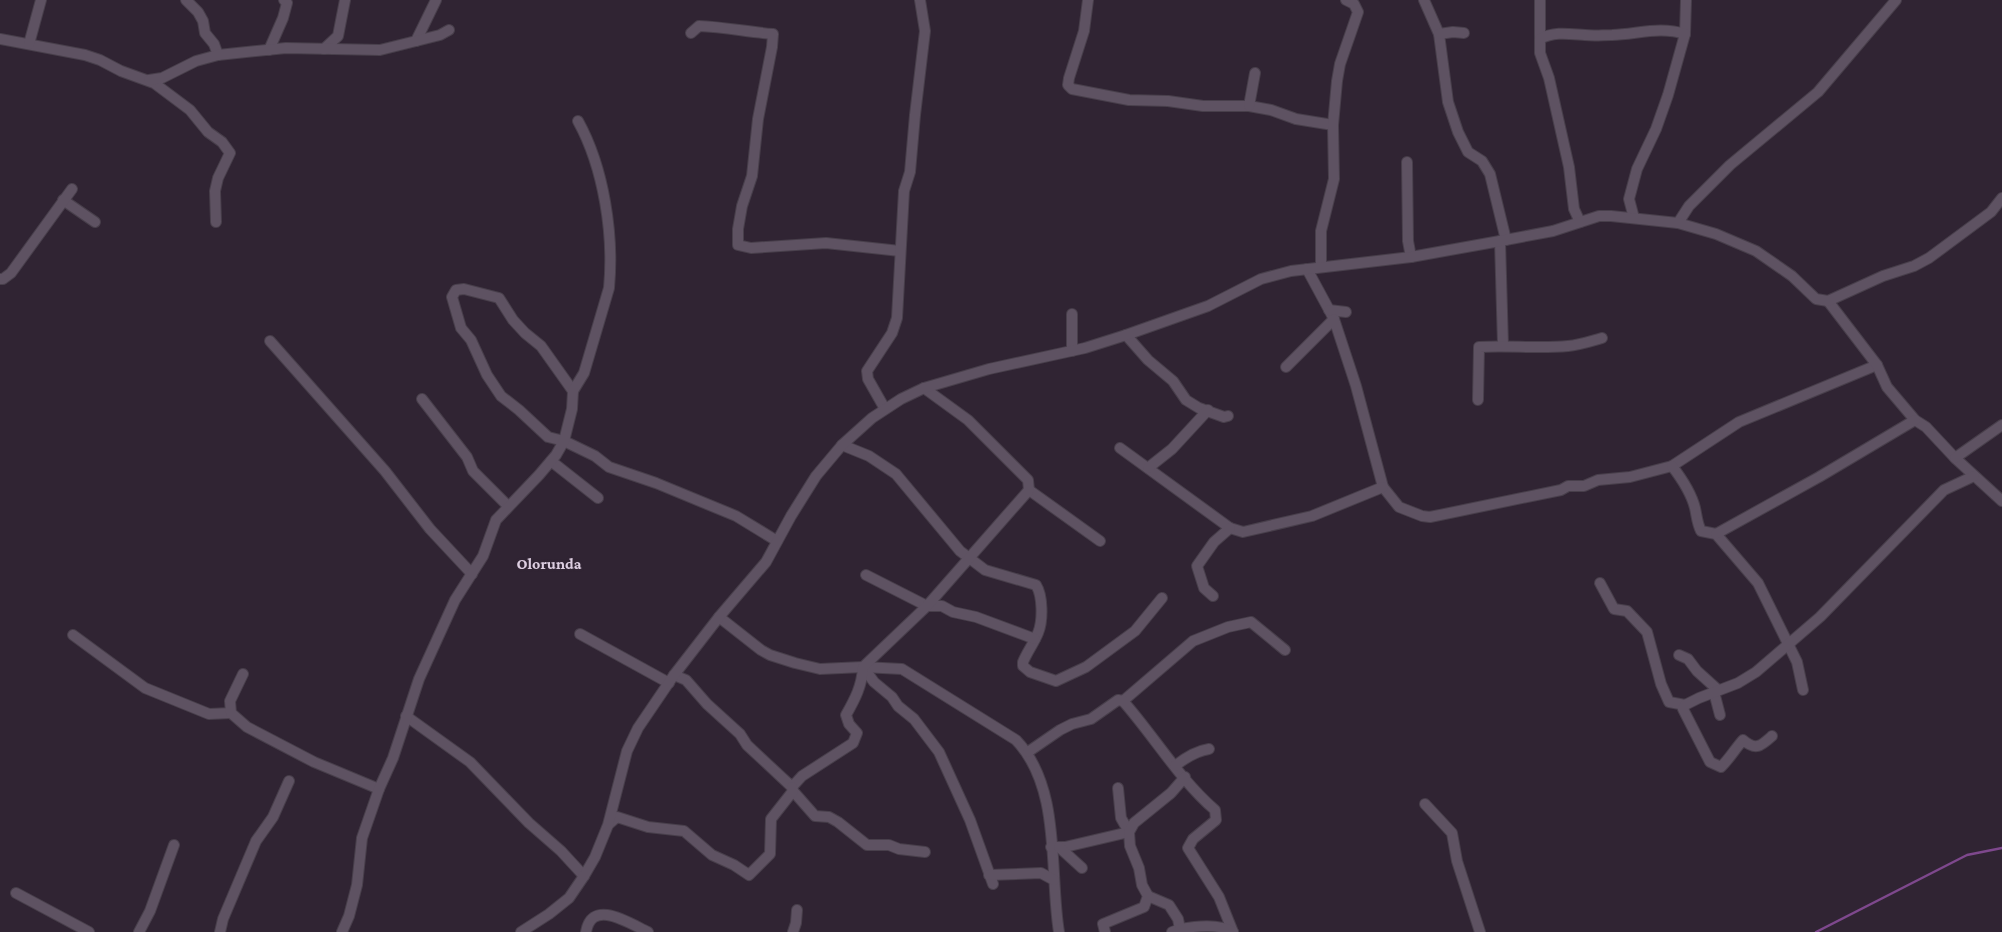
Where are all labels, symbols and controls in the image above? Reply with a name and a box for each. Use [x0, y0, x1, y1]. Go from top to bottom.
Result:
district label: Olorunda [516, 555, 582, 572]

